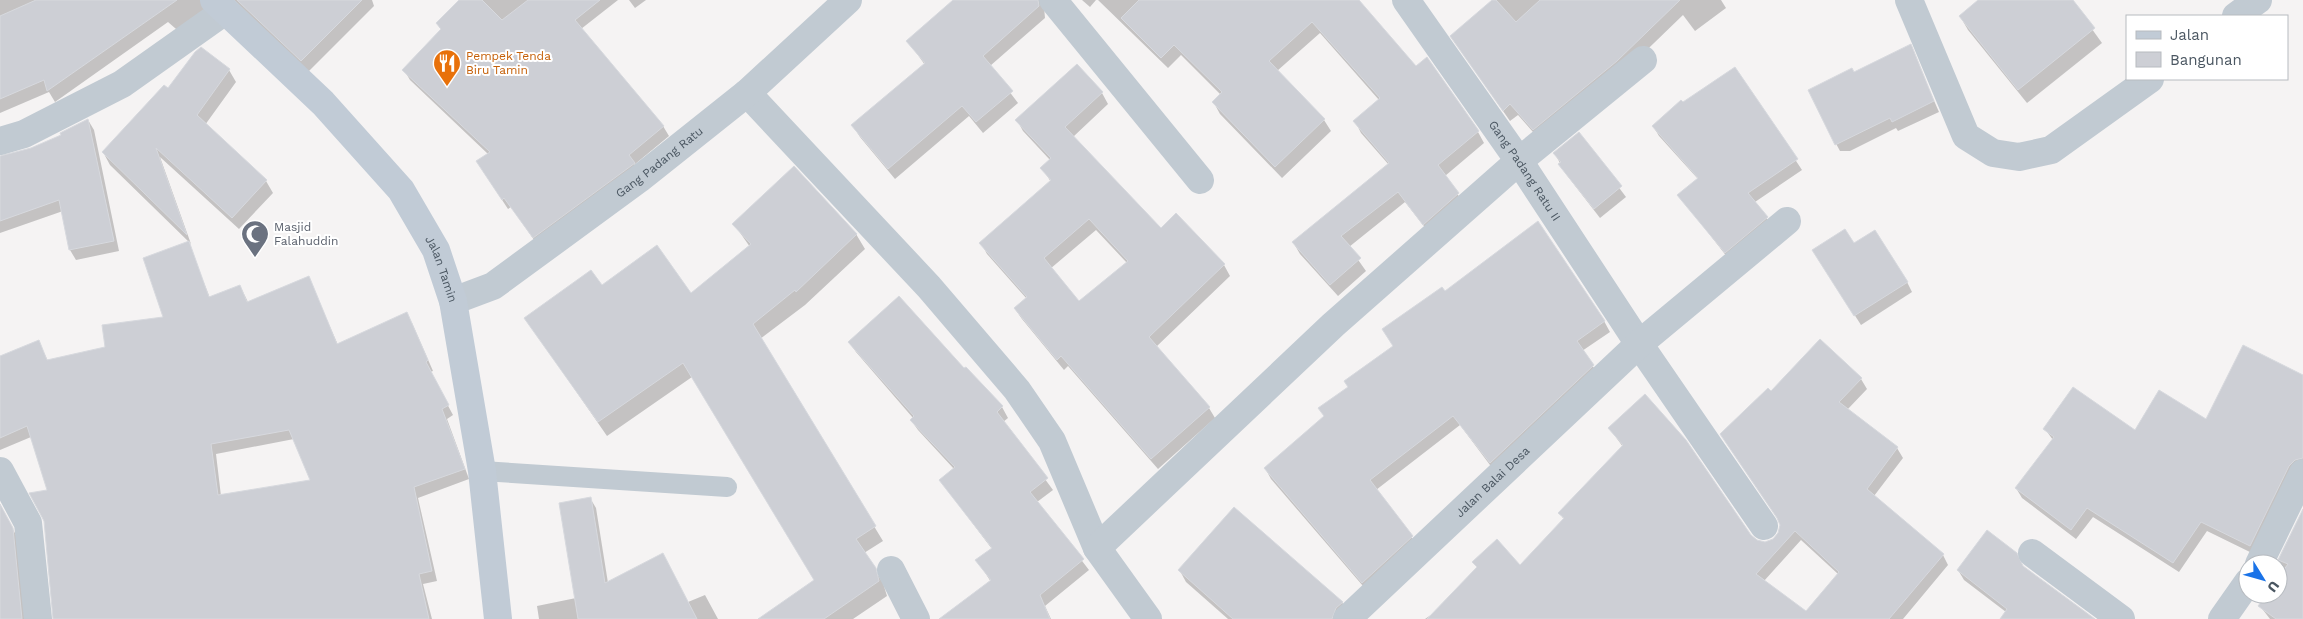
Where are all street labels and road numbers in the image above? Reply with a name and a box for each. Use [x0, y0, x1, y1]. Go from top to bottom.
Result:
street label: Gang Padang Ratu II [1486, 118, 1563, 224]
street label: Gang Padang Ratu [613, 124, 706, 201]
street label: Jalan Tamin [422, 233, 460, 304]
street label: Jalan Balai Desa [1453, 444, 1533, 520]

